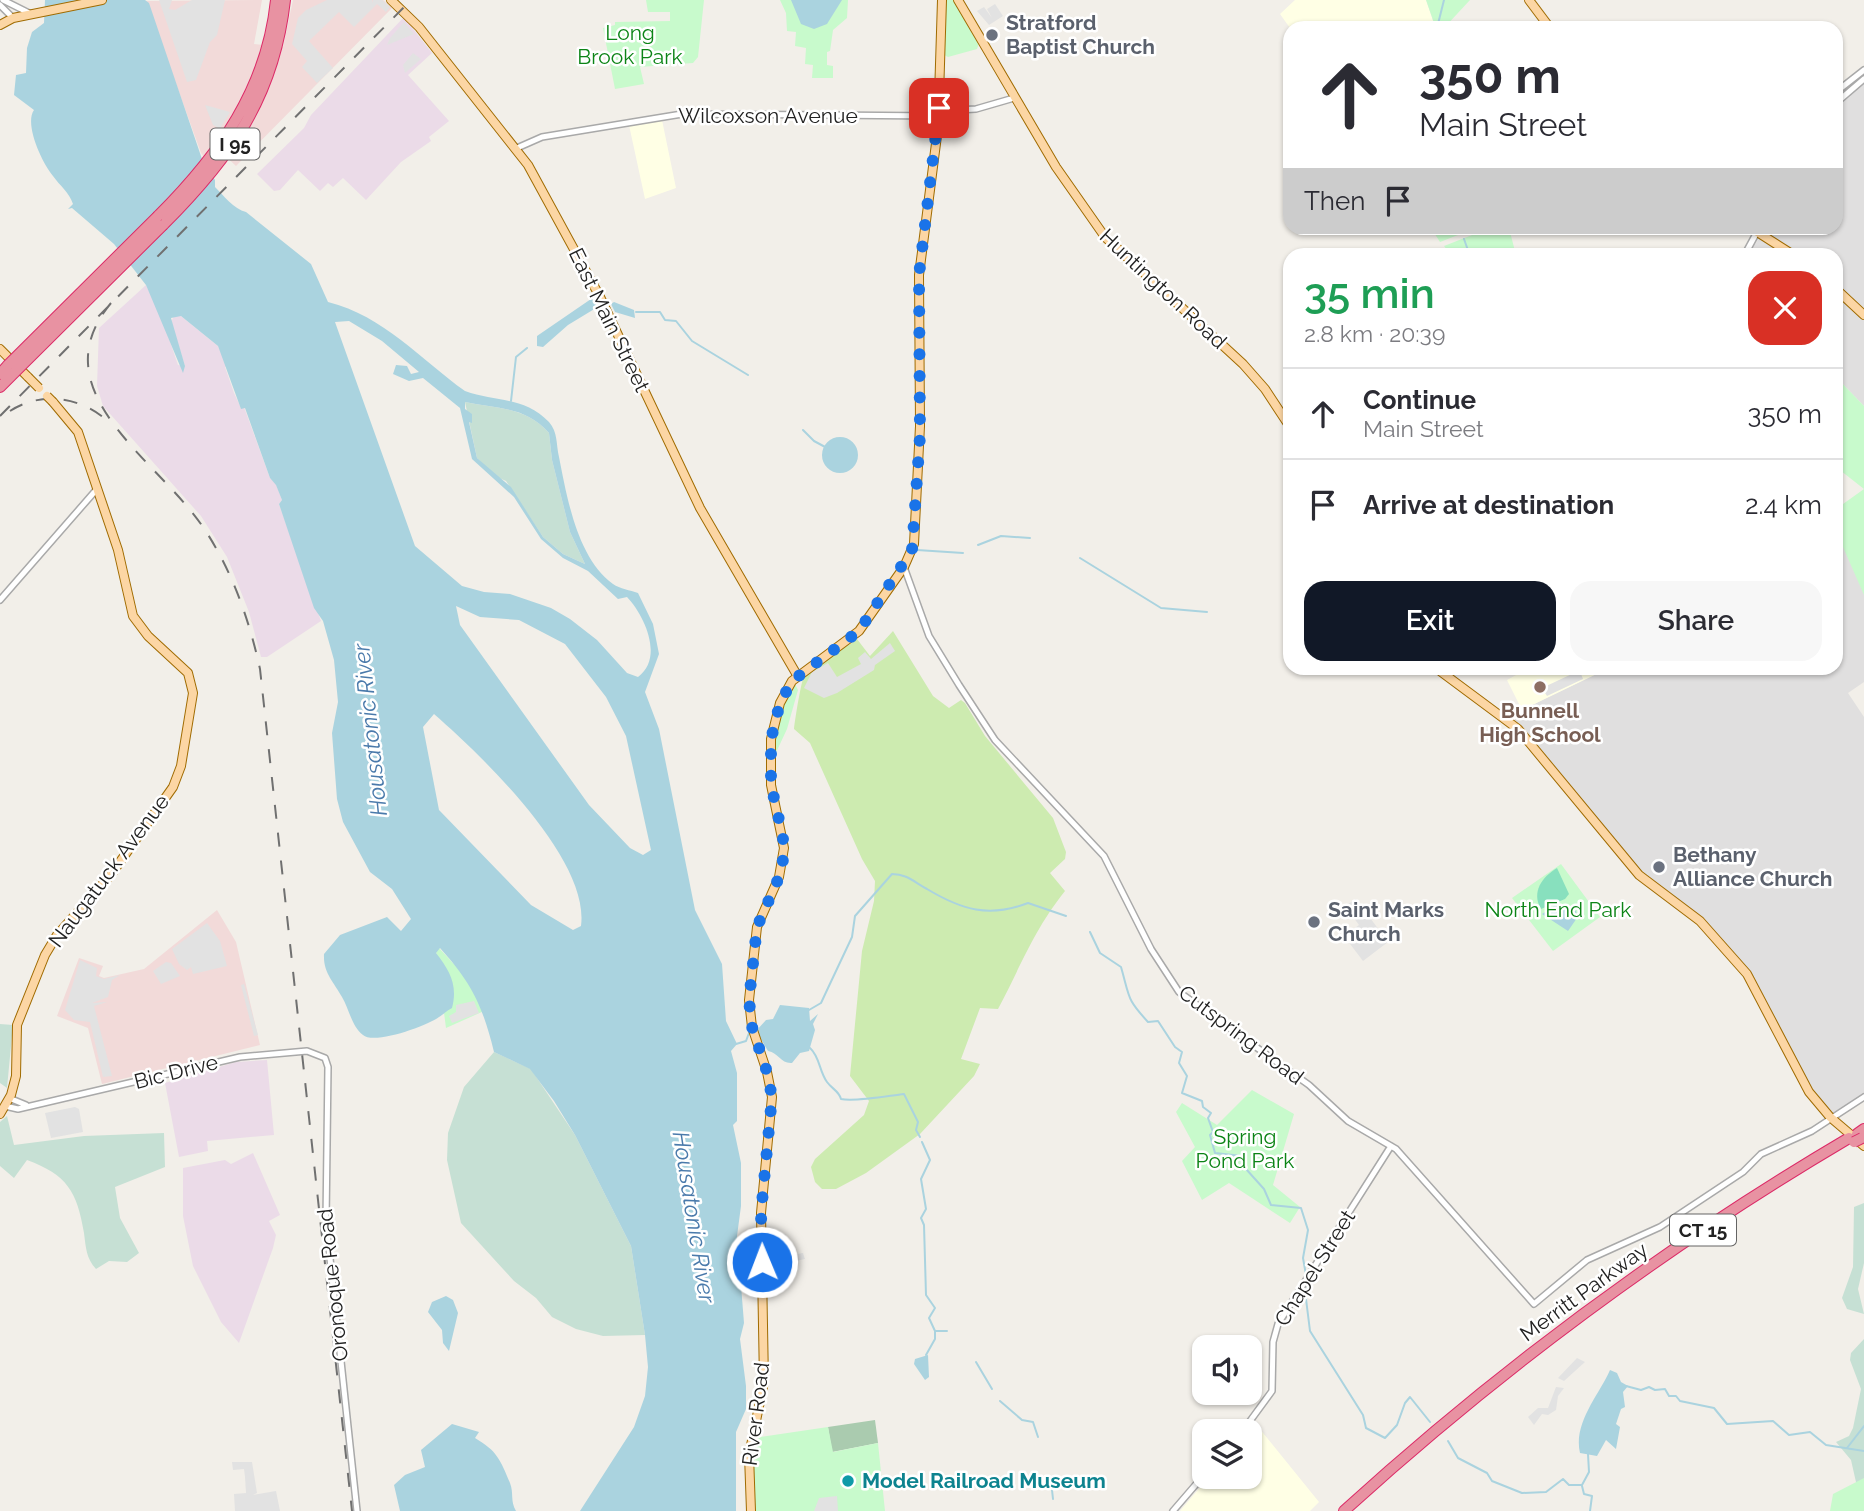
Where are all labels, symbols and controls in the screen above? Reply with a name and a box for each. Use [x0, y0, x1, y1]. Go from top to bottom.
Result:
place label: Stratford Baptist Church [1006, 10, 1155, 59]
park label: Long Brook Park [577, 20, 683, 69]
marker: Stratford Baptist Church [984, 27, 1000, 43]
text: 350 m [1419, 47, 1561, 104]
icon: ahead [1304, 49, 1395, 140]
pin [909, 78, 969, 138]
icon: arrive [920, 89, 958, 127]
street label: Wilcoxson Avenue [678, 103, 858, 128]
text: Main Street [1419, 106, 1587, 143]
road number: I 95 [210, 128, 260, 160]
icon: arrive [1379, 182, 1417, 220]
text: Then [1304, 186, 1365, 216]
street label: Huntington Road [1095, 223, 1232, 354]
street label: East Main Street [564, 244, 655, 396]
text: 35 min [1304, 269, 1435, 318]
button: close [1748, 271, 1822, 345]
text: 2.8 km · 20:39 [1304, 320, 1445, 347]
text: Continue [1363, 385, 1476, 415]
icon: ahead [1304, 395, 1342, 433]
text: 350 m [1748, 399, 1822, 429]
text: Main Street [1363, 415, 1484, 442]
icon: arrive [1304, 486, 1342, 524]
text: Arrive at destination [1363, 490, 1614, 520]
text: 2.4 km [1745, 490, 1822, 520]
button: Exit [1304, 581, 1556, 661]
button: Share [1570, 581, 1822, 661]
water label: Housatonic River [347, 641, 392, 818]
marker: Bunnell High School [1532, 679, 1548, 695]
place label: Bunnell High School [1479, 698, 1601, 747]
street label: Naugatuck Avenue [43, 789, 174, 952]
place label: Bethany Alliance Church [1673, 842, 1832, 891]
marker: Bethany Alliance Church [1651, 859, 1667, 875]
place label: Saint Marks Church [1328, 897, 1444, 946]
park label: North End Park [1485, 897, 1631, 922]
marker: Saint Marks Church [1306, 914, 1322, 930]
street label: Cutspring Road [1174, 980, 1309, 1090]
street label: Bic Drive [131, 1049, 220, 1094]
park label: Spring Pond Park [1196, 1124, 1294, 1173]
water label: Housatonic River [668, 1129, 722, 1306]
street label: Chapel Street [1269, 1205, 1360, 1330]
street label: Oronoque Road [312, 1207, 353, 1363]
road number: CT 15 [1670, 1214, 1736, 1246]
position arrow [725, 1225, 799, 1299]
street label: Merritt Parkway [1515, 1237, 1652, 1346]
map controls [1192, 1335, 1262, 1489]
button: sound [1192, 1335, 1262, 1405]
street label: River Road [737, 1361, 774, 1467]
button: layers [1192, 1419, 1262, 1489]
place label: Model Railroad Museum [862, 1468, 1106, 1493]
marker: Model Railroad Museum [840, 1473, 856, 1489]

